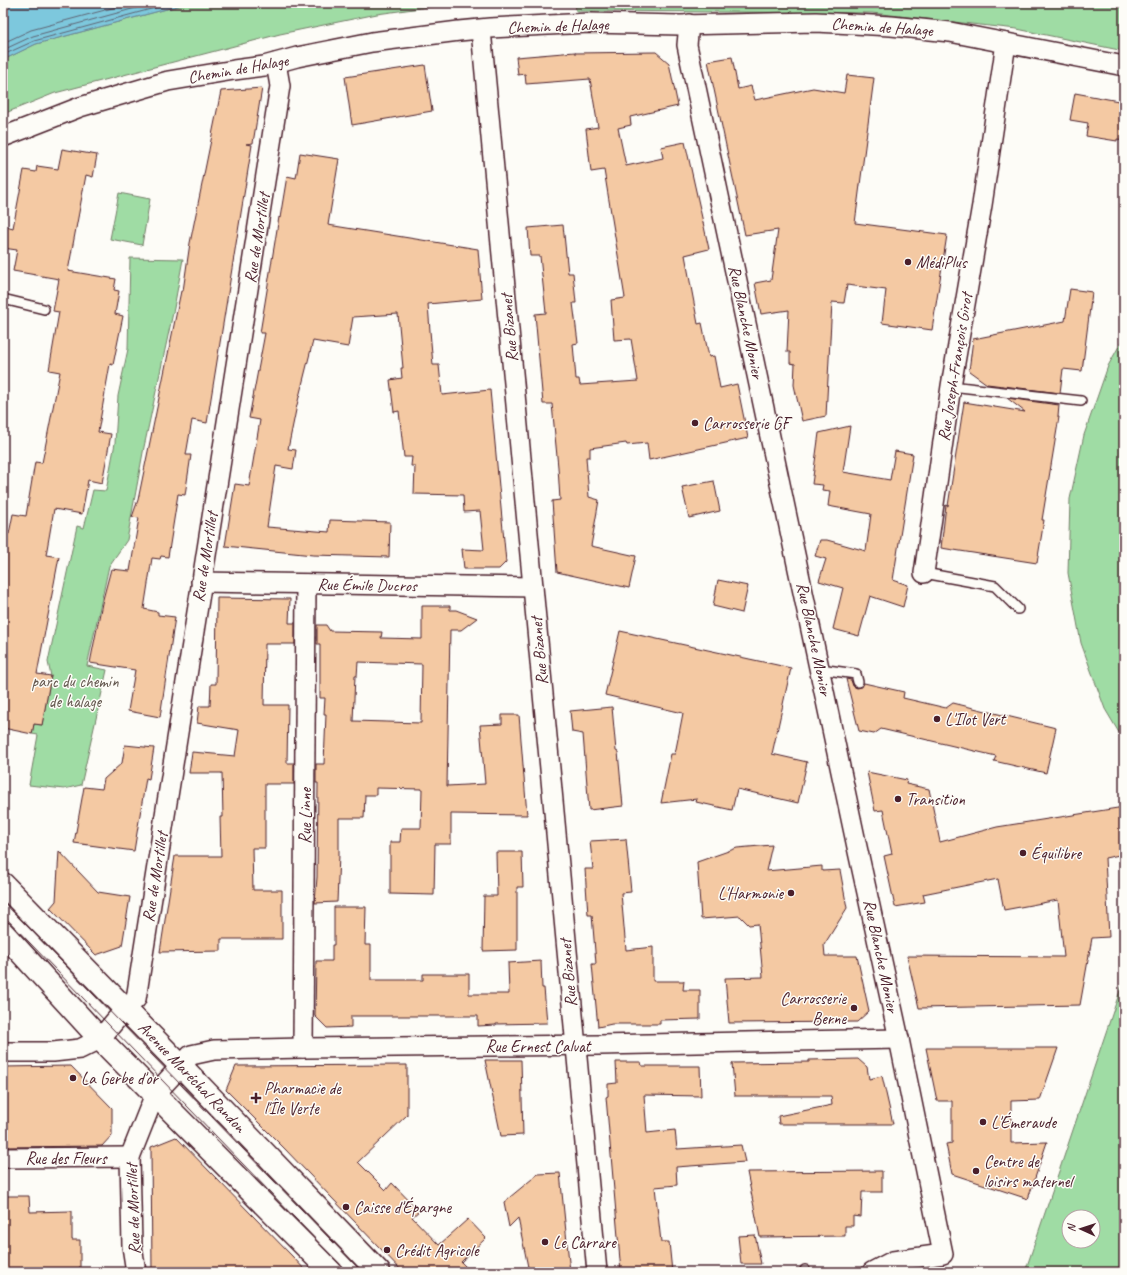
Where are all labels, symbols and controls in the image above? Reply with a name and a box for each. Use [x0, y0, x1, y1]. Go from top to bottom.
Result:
street label: Chemin de Halage [831, 13, 935, 41]
street label: Chemin de Halage [507, 14, 610, 38]
street label: Chemin de Halage [186, 50, 291, 88]
street label: Rue de Mortillet [240, 189, 275, 285]
place label: MédiPlus [916, 252, 969, 273]
marker: MédiPlus [903, 257, 913, 267]
street label: Rue Blanche Monier [724, 263, 769, 382]
street label: Rue Joseph-François Girot [933, 289, 977, 443]
street label: Rue Bizanet [495, 291, 522, 363]
place label: Carrosserie GF [703, 413, 793, 434]
marker: Carrosserie GF [690, 418, 700, 428]
street label: Rue de Mortillet [188, 508, 223, 604]
street label: Rue Émile Ducros [317, 573, 418, 596]
street label: Rue Blanche Monier [792, 580, 837, 699]
street label: Rue Bizanet [525, 614, 552, 686]
park label: parc du chemin de halage [31, 671, 119, 712]
place label: L'Ilot Vert [945, 709, 1007, 730]
marker: L'Ilot Vert [932, 714, 942, 724]
street label: Rue Linne [295, 787, 316, 844]
place label: Transition [906, 789, 965, 810]
marker: Transition [893, 794, 903, 804]
street label: Rue de Mortillet [138, 828, 173, 924]
place label: Équilibre [1031, 842, 1083, 864]
marker: Équilibre [1018, 848, 1028, 858]
place label: L'Harmonie [718, 883, 784, 904]
marker: L'Harmonie [786, 888, 796, 898]
street label: Rue Blanche Monier [859, 897, 904, 1016]
street label: Rue Bizanet [554, 936, 581, 1008]
place label: Carrosserie Berne [780, 988, 847, 1029]
marker: Carrosserie Berne [849, 1003, 859, 1013]
street label: Avenue Maréchal Randon [134, 1017, 251, 1138]
street label: Rue Ernest Calvat [486, 1036, 593, 1057]
place label: La Gerbe d'or [81, 1068, 160, 1089]
marker: La Gerbe d'or [68, 1073, 78, 1083]
place label: Pharmacie de l'Île Verte [264, 1078, 342, 1119]
marker: Pharmacie de l'Île Verte [251, 1093, 261, 1103]
place label: L'Émeraude [991, 1111, 1057, 1133]
marker: L'Émeraude [978, 1117, 988, 1127]
street label: Rue des Fleurs [26, 1148, 108, 1169]
place label: Centre de loisirs maternel [984, 1151, 1075, 1192]
street label: Rue de Mortillet [121, 1161, 145, 1255]
marker: Centre de loisirs maternel [971, 1166, 981, 1176]
place label: Caisse d'Épargne [354, 1196, 453, 1218]
marker: Caisse d'Épargne [341, 1202, 351, 1212]
north arrow [1061, 1209, 1101, 1249]
text: N [1064, 1223, 1078, 1232]
place label: Le Carrare [553, 1232, 617, 1253]
marker: Le Carrare [540, 1237, 550, 1247]
place label: Crédit Agricole [395, 1240, 480, 1261]
marker: Crédit Agricole [382, 1245, 392, 1255]

